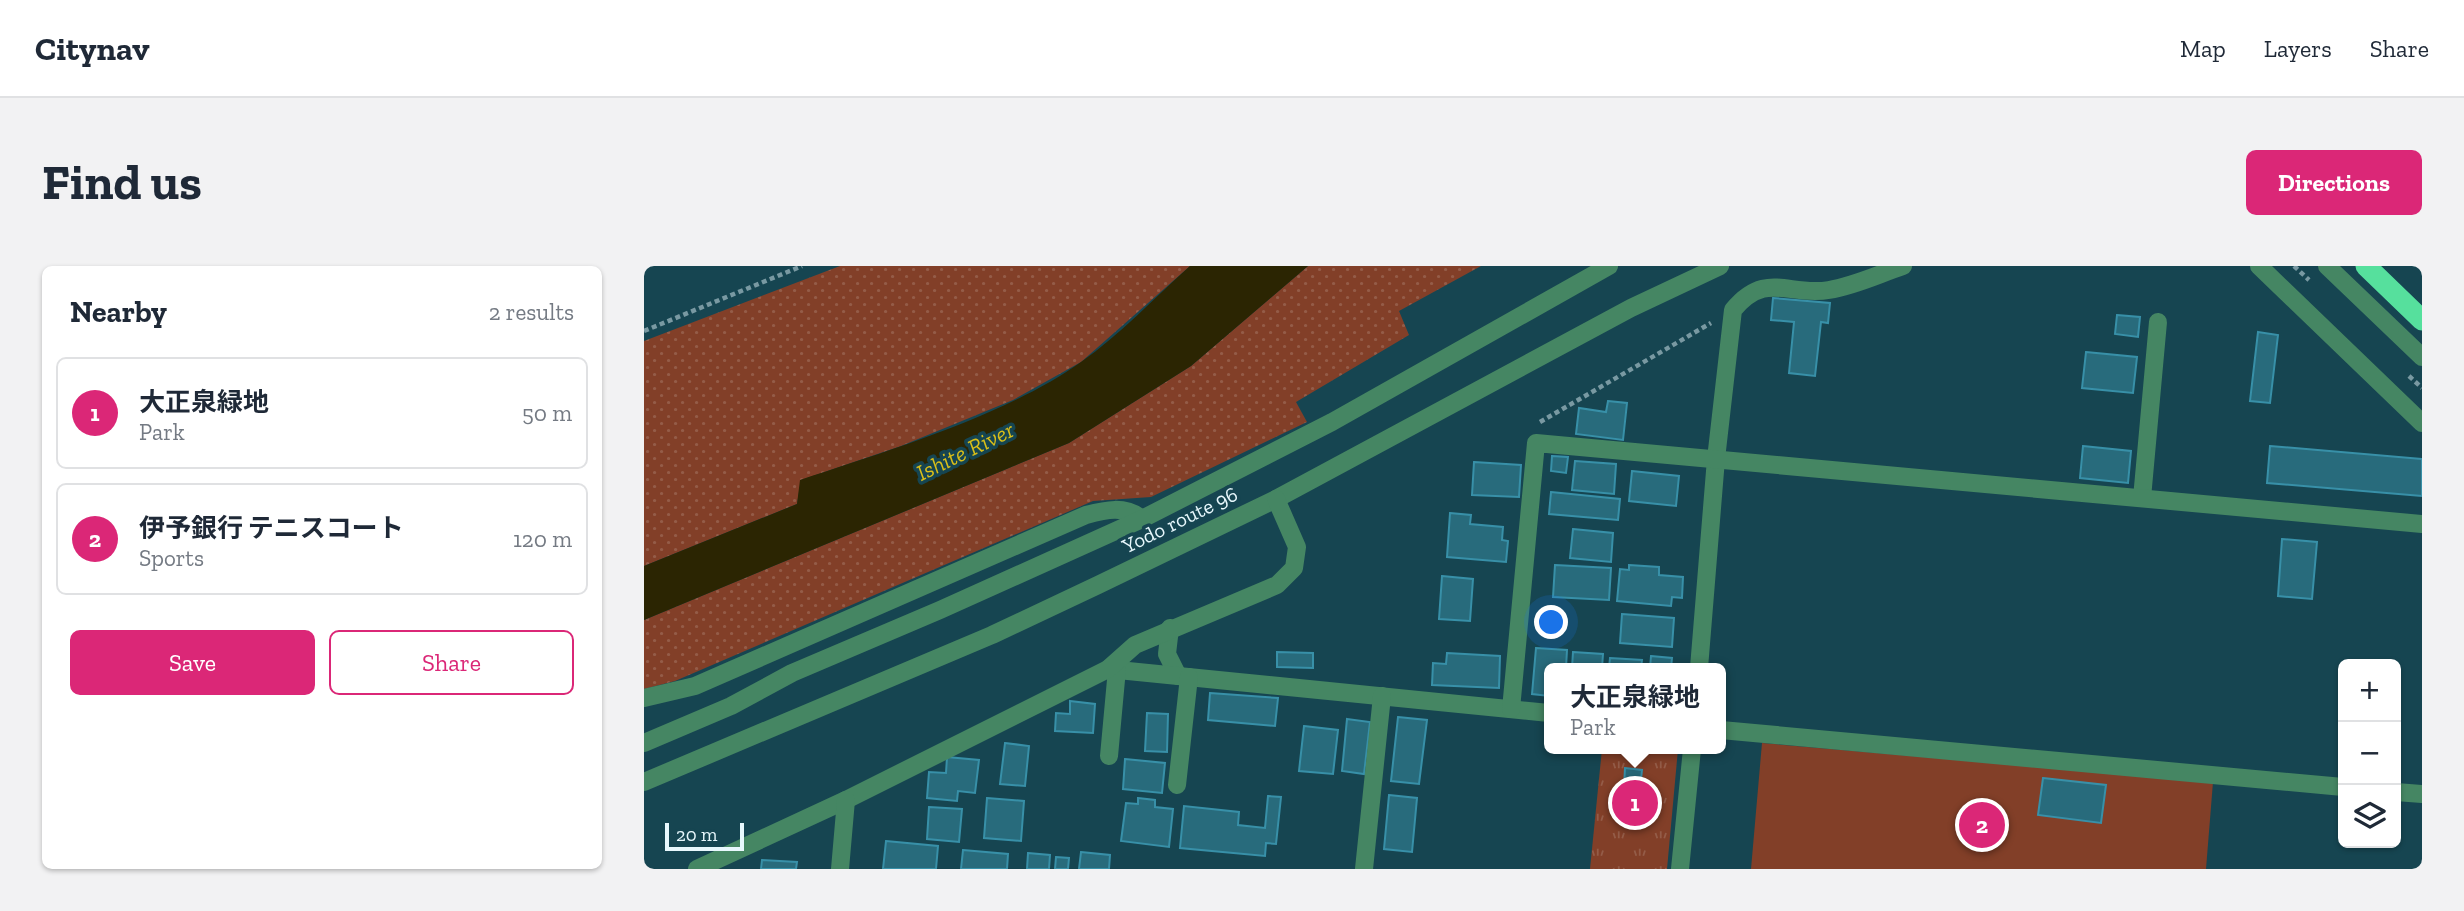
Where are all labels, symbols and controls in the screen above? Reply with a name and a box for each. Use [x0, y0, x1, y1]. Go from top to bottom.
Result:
text: Citynav [35, 29, 150, 68]
text: Map [2180, 34, 2226, 63]
text: Layers [2264, 34, 2332, 63]
text: Share [2370, 34, 2429, 63]
button: Directions [2246, 150, 2422, 215]
text: Find us [42, 153, 202, 212]
text: Nearby [70, 294, 167, 330]
text: 2 results [489, 298, 574, 326]
text: 大正泉緑地 [139, 386, 269, 418]
text: 1 [90, 399, 100, 427]
text: 50 m [522, 399, 572, 427]
water label: Ishite River [912, 415, 1019, 487]
text: Park [139, 418, 185, 446]
street label: Yodo route 96 [1117, 481, 1242, 559]
text: 伊予銀行 テニスコート [139, 512, 404, 544]
text: 2 [89, 525, 101, 553]
text: 120 m [513, 525, 572, 553]
text: Sports [139, 544, 204, 572]
your location [1534, 605, 1568, 639]
button: Save [70, 630, 315, 695]
button: Share [329, 630, 574, 695]
map controls [2338, 659, 2401, 848]
button: + [2338, 659, 2401, 722]
popup [1544, 663, 1726, 754]
text: 大正泉緑地 [1570, 681, 1700, 713]
text: Park [1570, 713, 1616, 741]
button: − [2338, 722, 2401, 785]
pin: 1 [1612, 777, 1658, 829]
button: layers [2338, 785, 2401, 848]
pin: 2 [1959, 799, 2005, 851]
scale bar [665, 820, 744, 852]
text: 20 m [676, 823, 717, 846]

